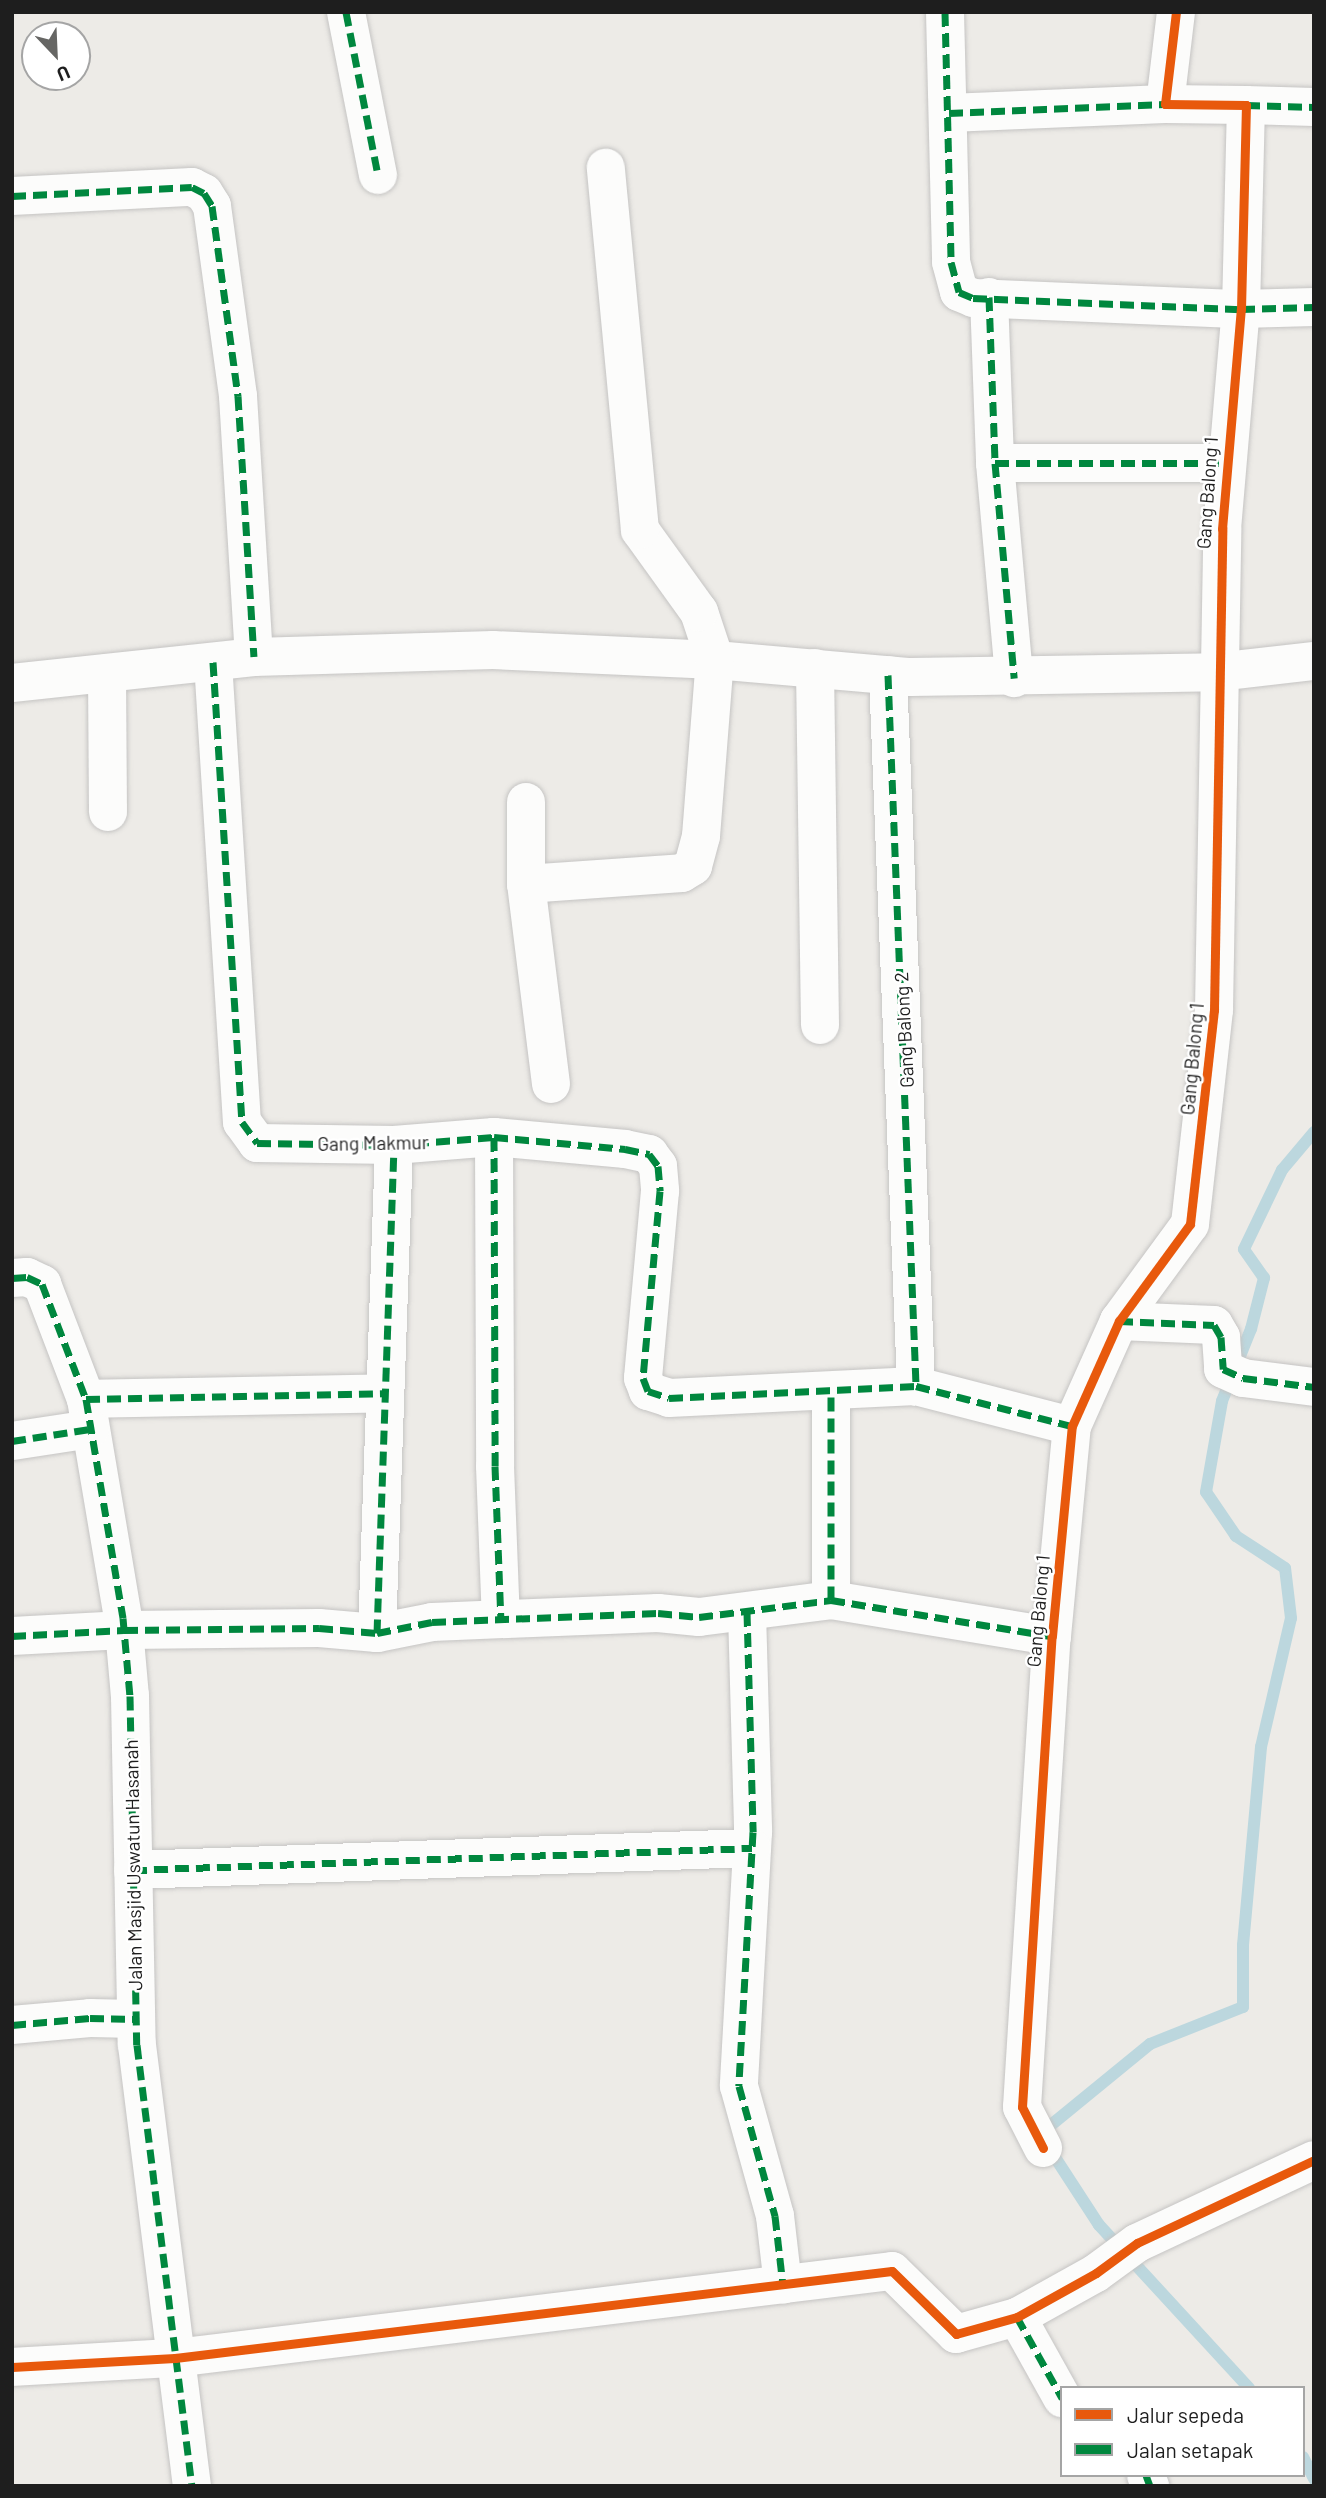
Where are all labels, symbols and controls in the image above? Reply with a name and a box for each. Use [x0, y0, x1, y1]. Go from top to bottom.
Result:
north arrow [21, 21, 91, 91]
text: U [54, 61, 74, 87]
street label: Gang Balong 1 [1192, 436, 1222, 550]
street label: Gang Balong 2 [890, 971, 918, 1089]
street label: Gang Balong 1 [1176, 1002, 1208, 1116]
street label: Gang Makmur [317, 1131, 429, 1155]
street label: Gang Balong 1 [1022, 1554, 1054, 1668]
street label: Jalan Masjid Uswatun Hasanah [119, 1739, 147, 1991]
legend [1060, 2386, 1305, 2477]
text: Jalur sepeda [1127, 2402, 1244, 2427]
text: Jalan setapak [1127, 2437, 1253, 2462]

